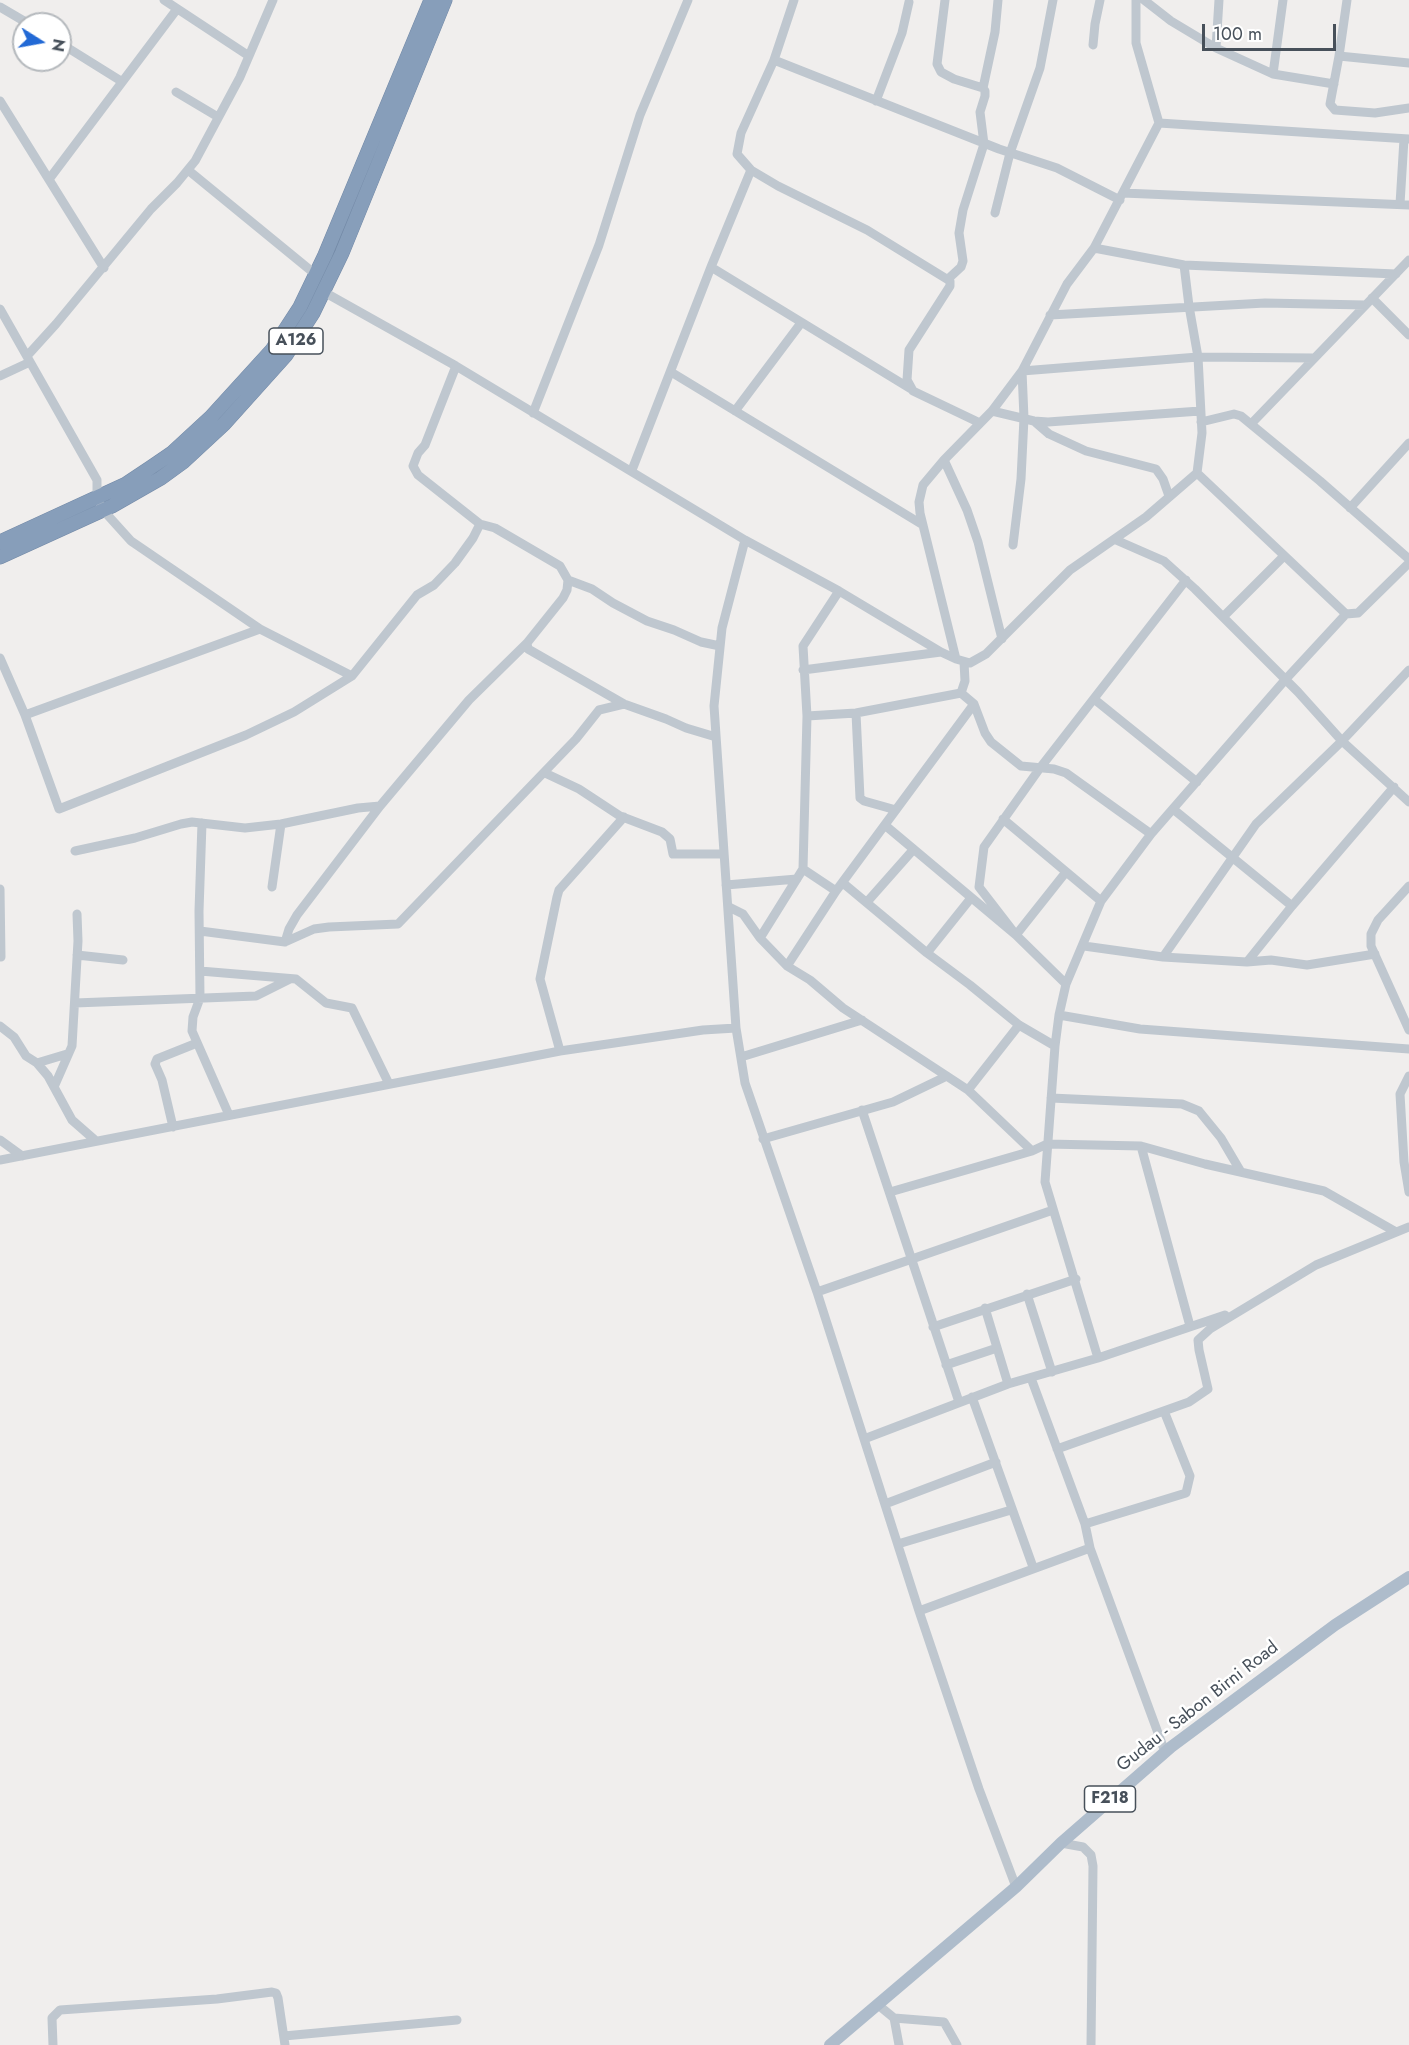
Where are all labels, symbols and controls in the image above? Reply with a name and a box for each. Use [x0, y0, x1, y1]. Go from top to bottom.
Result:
north arrow [12, 12, 72, 72]
scale bar [1205, 12, 1338, 50]
text: 100 m [1213, 21, 1262, 47]
text: N [46, 37, 71, 54]
road number: A126 [269, 328, 323, 354]
street label: Gudau - Sabon Birni Road [1113, 1637, 1283, 1777]
road number: F218 [1084, 1786, 1136, 1812]

